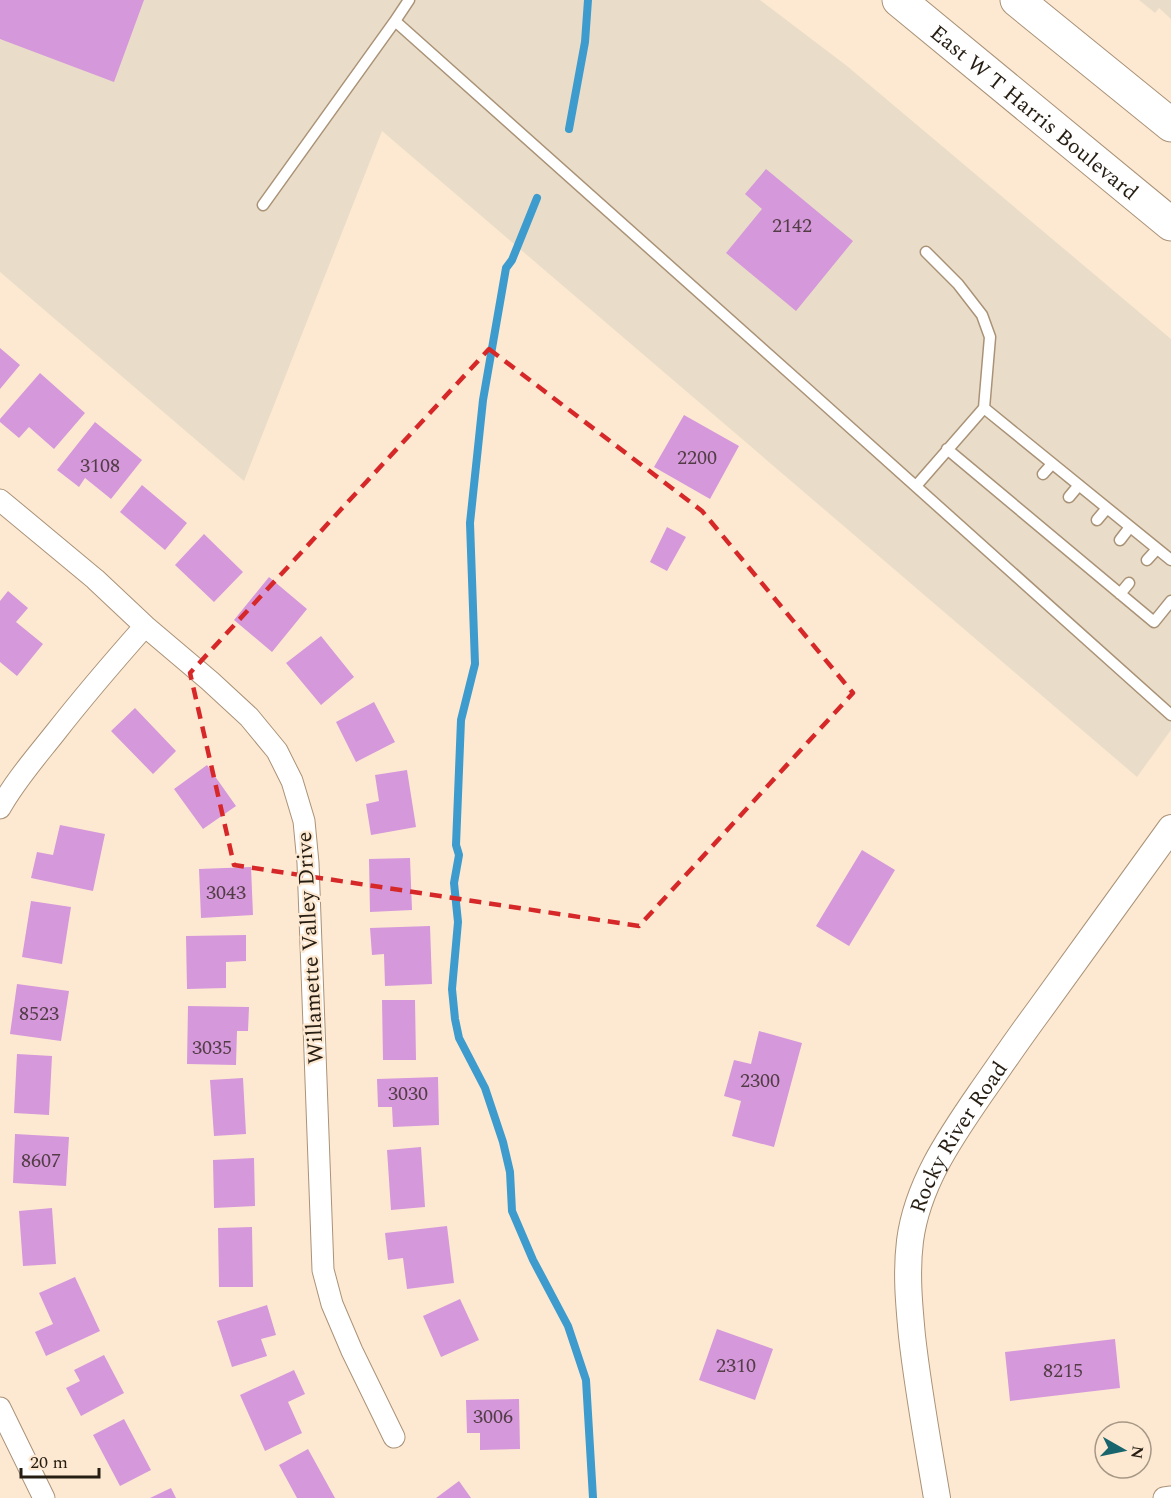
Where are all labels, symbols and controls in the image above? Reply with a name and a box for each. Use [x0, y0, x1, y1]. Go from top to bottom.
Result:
street label: East W T Harris Boulevard [922, 17, 1145, 209]
house number: 2142 [772, 211, 812, 241]
house number: 2200 [677, 443, 717, 473]
house number: 3108 [80, 451, 120, 481]
street label: Willamette Valley Drive [288, 831, 333, 1065]
house number: 3043 [206, 878, 246, 908]
house number: 8523 [19, 999, 59, 1029]
house number: 3035 [192, 1033, 232, 1063]
street label: Rocky River Road [902, 1055, 1016, 1217]
house number: 2300 [740, 1066, 780, 1096]
house number: 3030 [388, 1079, 428, 1109]
house number: 8607 [21, 1146, 61, 1176]
house number: 2310 [716, 1351, 756, 1381]
house number: 8215 [1043, 1356, 1083, 1386]
house number: 3006 [473, 1402, 513, 1432]
north arrow [1093, 1420, 1153, 1480]
scale bar [21, 1441, 99, 1479]
text: N [1124, 1444, 1150, 1461]
text: 20 m [30, 1449, 68, 1476]

